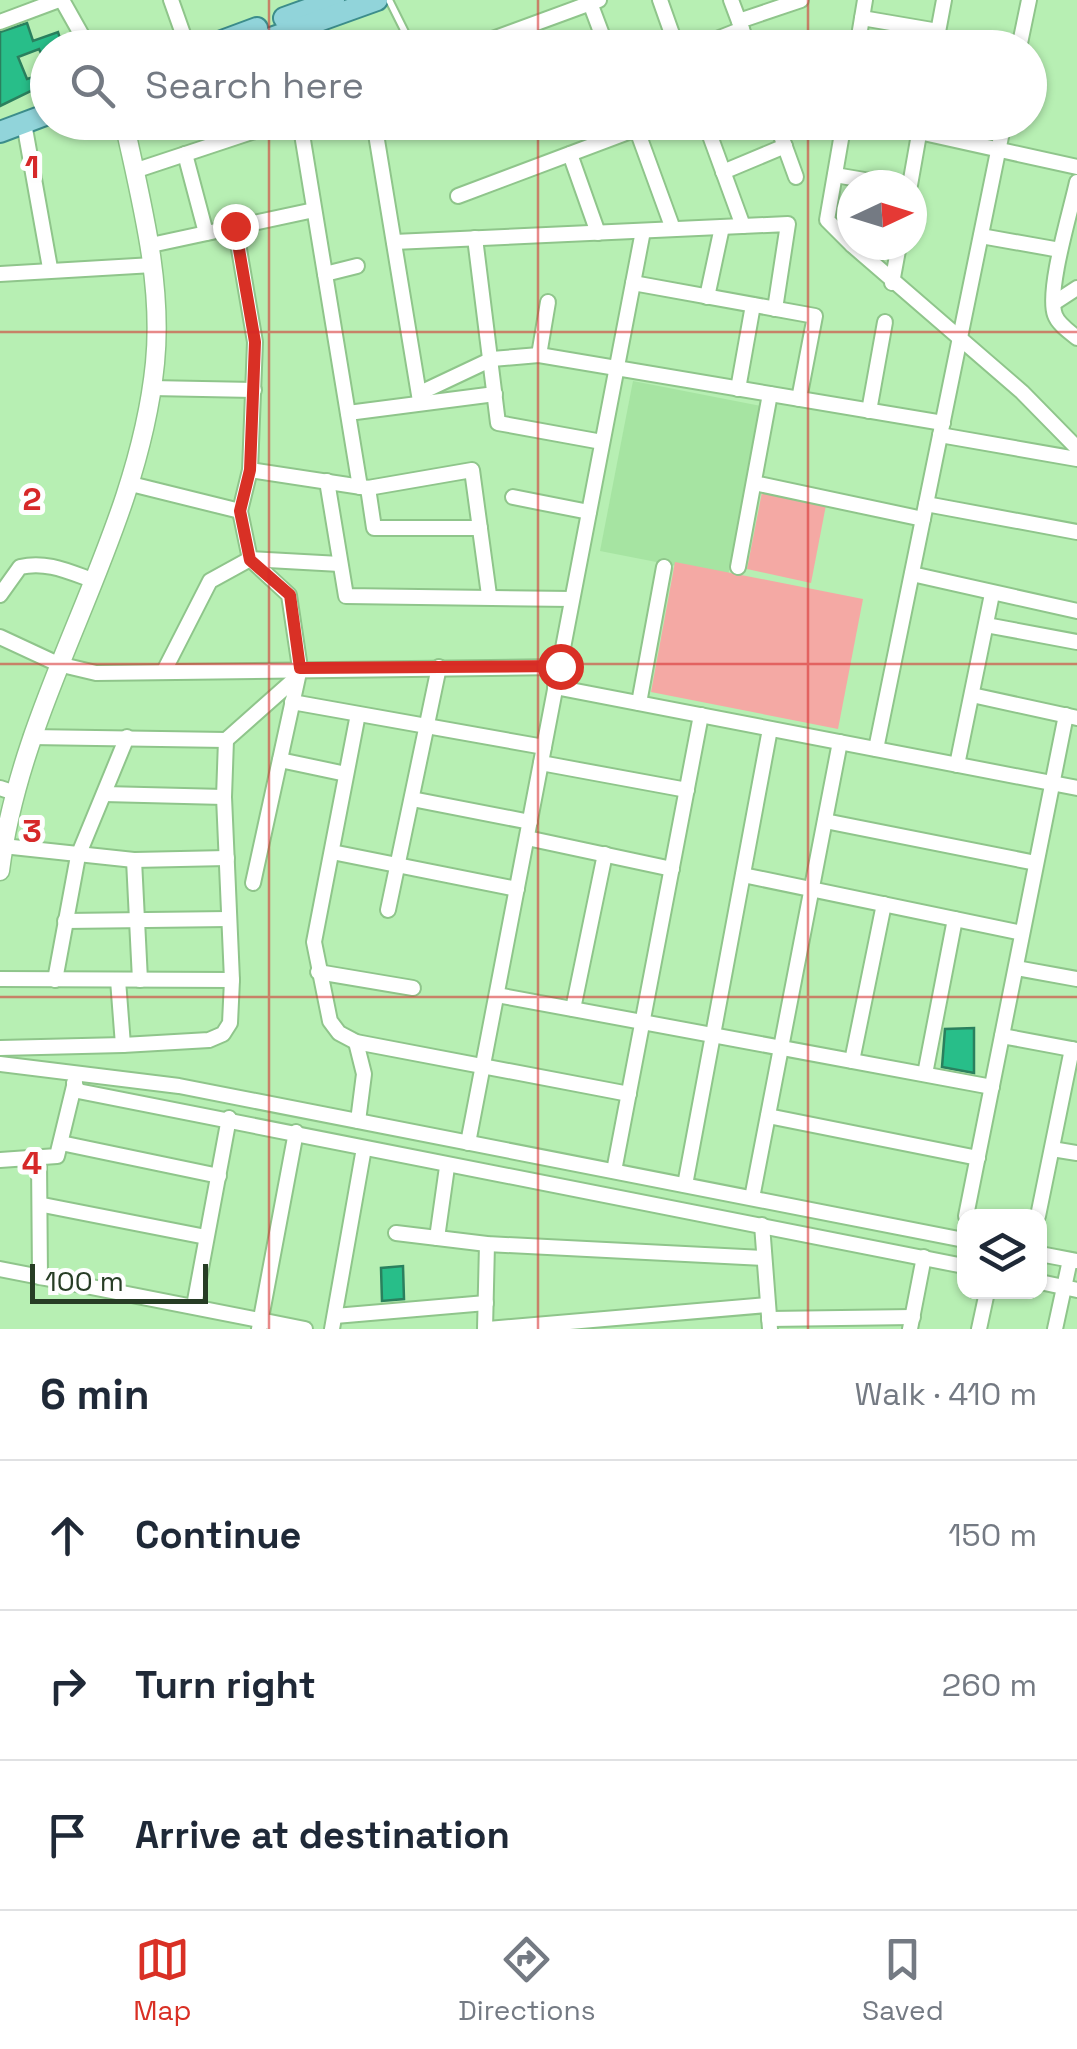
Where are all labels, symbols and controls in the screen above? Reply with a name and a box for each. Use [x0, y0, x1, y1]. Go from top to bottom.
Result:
search box [30, 30, 1047, 140]
icon: search [65, 58, 120, 113]
text: Search here [145, 61, 364, 109]
text: 1 [25, 147, 39, 187]
north arrow [837, 170, 927, 260]
route end [213, 204, 259, 250]
text: 2 [22, 479, 42, 519]
route start [538, 644, 584, 690]
text: 3 [22, 811, 42, 851]
text: 4 [22, 1143, 42, 1183]
map controls [957, 1209, 1047, 1299]
button: layers [957, 1209, 1047, 1299]
scale bar [30, 1259, 208, 1304]
text: 100 m [45, 1263, 124, 1299]
text: 6 min [40, 1368, 150, 1421]
text: Walk · 410 m [855, 1374, 1037, 1414]
icon: ahead [40, 1508, 95, 1563]
text: Continue [135, 1511, 301, 1559]
text: 150 m [948, 1515, 1037, 1555]
icon: right [40, 1658, 95, 1713]
text: Turn right [135, 1661, 316, 1709]
text: 260 m [942, 1665, 1037, 1705]
icon: arrive [40, 1808, 95, 1863]
text: Arrive at destination [135, 1811, 510, 1859]
tab: Map [133, 1932, 192, 2028]
tab: Directions [458, 1932, 595, 2028]
tab: Saved [862, 1932, 944, 2028]

